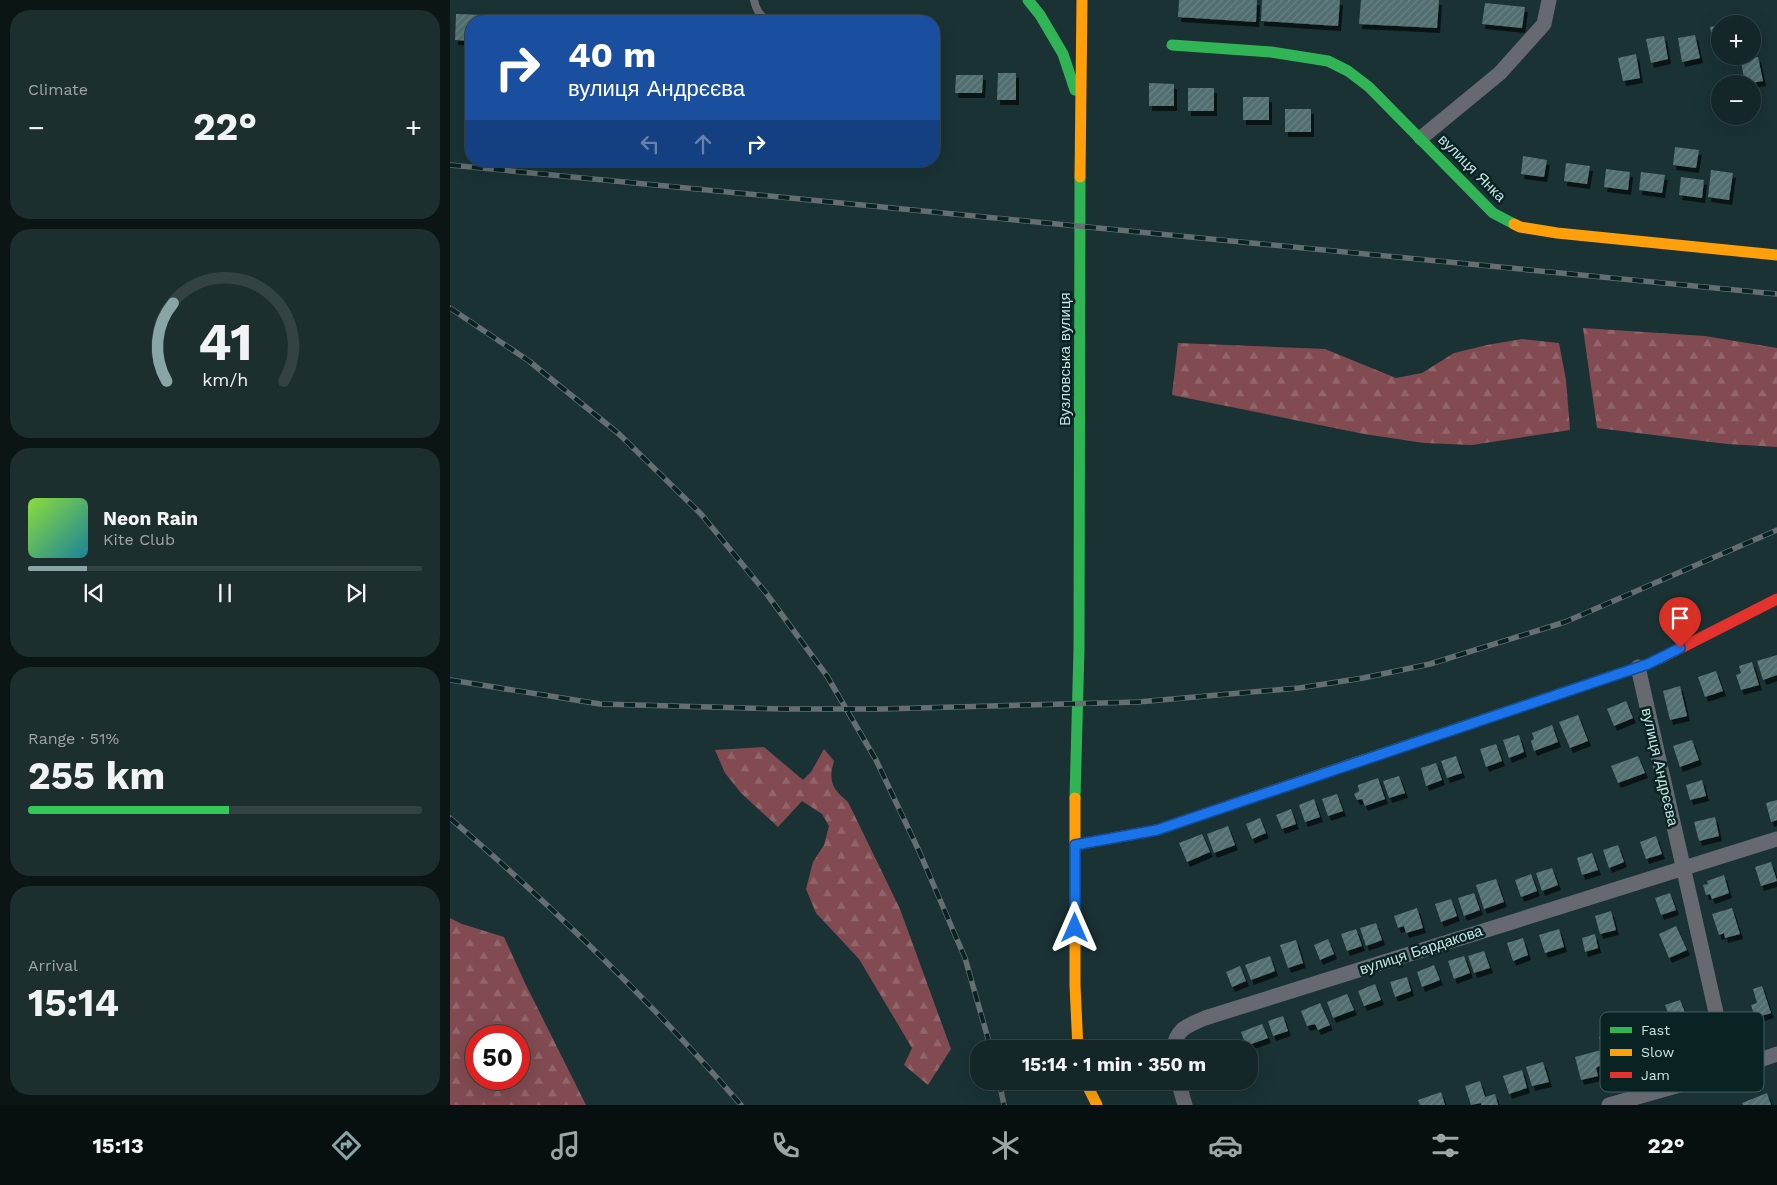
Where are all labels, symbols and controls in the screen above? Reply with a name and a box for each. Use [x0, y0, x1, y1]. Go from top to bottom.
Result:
map controls [1711, 15, 1761, 125]
button: + [1711, 15, 1761, 65]
text: 40 m [568, 34, 656, 76]
icon: right [485, 35, 550, 100]
button: − [1711, 75, 1761, 125]
text: вулиця Андрєєва [568, 76, 745, 101]
text: Climate [28, 80, 88, 99]
text: 22° [193, 105, 257, 149]
text: − [28, 111, 45, 144]
text: + [405, 111, 422, 144]
icon: left [636, 130, 664, 158]
icon: ahead [689, 130, 717, 158]
icon: right [742, 130, 770, 158]
street label: вулиця Янка [1434, 130, 1510, 206]
street label: Вузловська вулиця [1056, 292, 1074, 426]
text: 41 [198, 312, 252, 373]
text: km/h [202, 369, 248, 390]
text: Neon Rain [103, 507, 198, 530]
text: Kite Club [103, 530, 175, 549]
icon: previous [80, 579, 108, 607]
icon: pause [211, 579, 239, 607]
icon: next [342, 579, 370, 607]
pin [1659, 597, 1701, 648]
icon: arrive [1666, 604, 1694, 632]
street label: вулиця Андрєєва [1638, 706, 1682, 828]
text: Range · 51% [28, 729, 119, 748]
text: 255 km [28, 754, 165, 798]
position arrow [1048, 901, 1100, 953]
street label: вулиця Бардакова [1357, 921, 1485, 978]
text: Arrival [28, 956, 78, 975]
text: 15:14 [28, 981, 119, 1025]
legend [1600, 1012, 1764, 1092]
text: Fast [1641, 1022, 1670, 1038]
speed limit sign: 50 [465, 1025, 530, 1090]
text: Slow [1641, 1044, 1674, 1060]
text: 15:14 · 1 min · 350 m [1022, 1053, 1206, 1076]
text: Jam [1641, 1067, 1670, 1083]
icon: directions [329, 1128, 364, 1163]
icon: music [548, 1128, 583, 1163]
icon: phone [768, 1128, 803, 1163]
icon: climate [988, 1128, 1023, 1163]
icon: car [1208, 1128, 1243, 1163]
icon: filters [1428, 1128, 1463, 1163]
text: 15:13 [92, 1133, 144, 1158]
text: 22° [1647, 1133, 1685, 1158]

